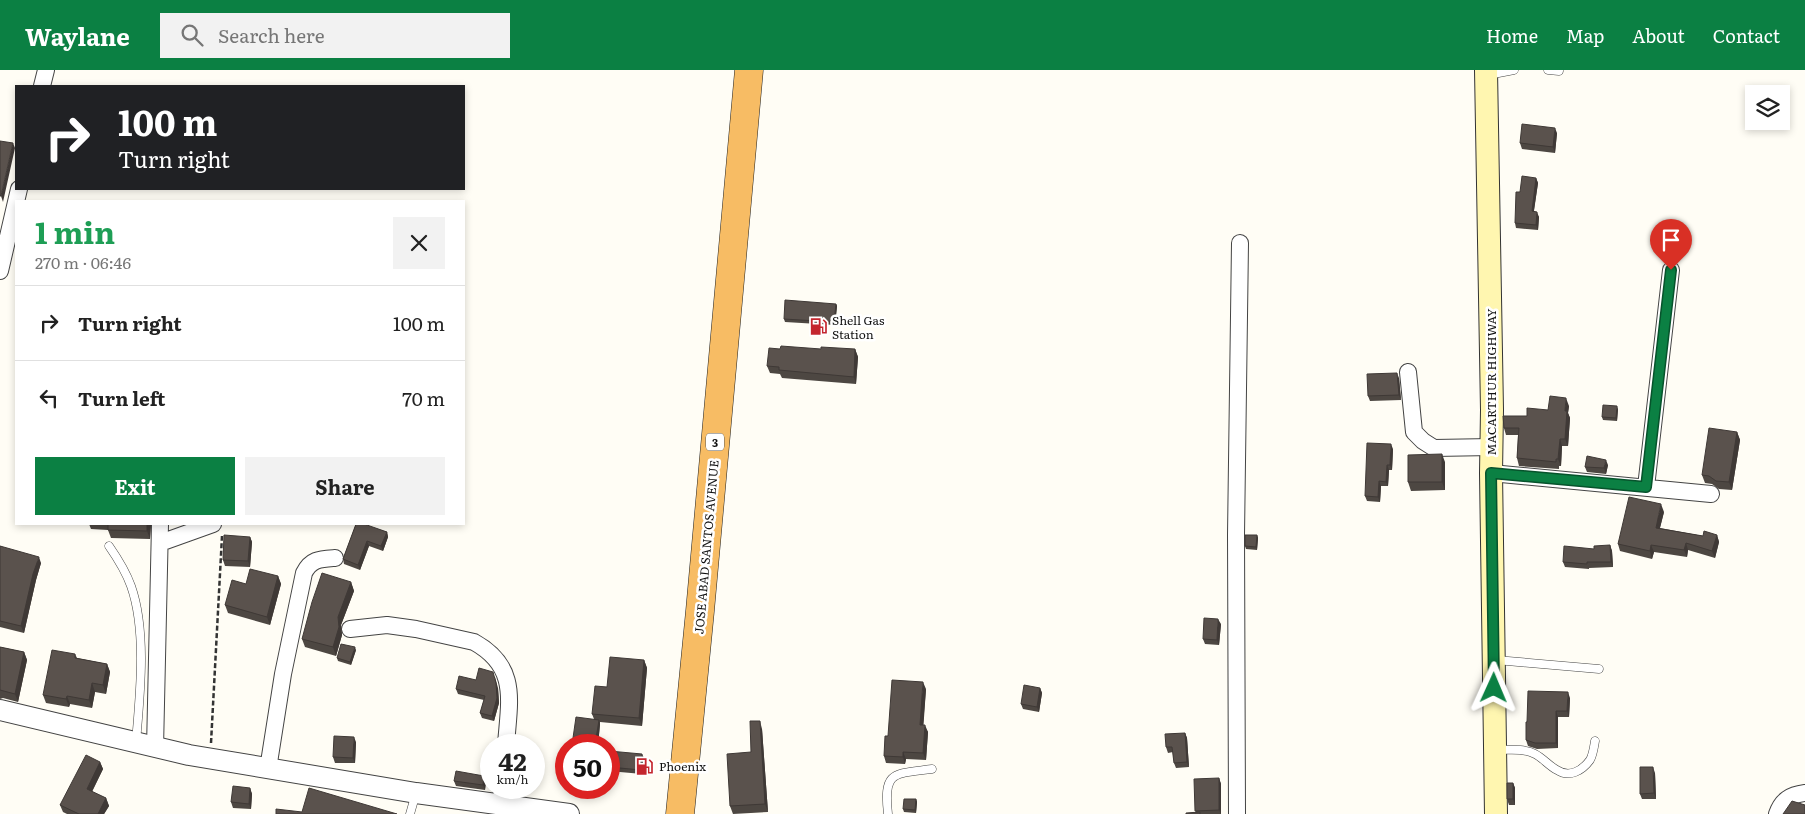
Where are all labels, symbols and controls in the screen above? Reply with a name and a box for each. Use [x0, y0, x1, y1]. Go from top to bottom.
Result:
search box [160, 13, 510, 58]
text: Waylane [25, 18, 130, 53]
icon: search [178, 21, 206, 49]
text: Search here [218, 21, 325, 49]
text: Home [1486, 22, 1538, 49]
text: Map [1566, 22, 1604, 49]
text: About [1632, 22, 1685, 49]
text: Contact [1713, 22, 1780, 49]
map controls [1745, 85, 1790, 130]
button: layers [1745, 85, 1790, 130]
text: 100 m [118, 95, 218, 147]
icon: right [35, 105, 100, 170]
text: Turn right [118, 142, 230, 175]
text: 1 min [35, 209, 115, 253]
button: close [393, 217, 445, 269]
pin [1650, 219, 1692, 270]
icon: arrive [1657, 226, 1685, 254]
text: 270 m · 06:46 [35, 250, 131, 274]
street label: MACARTHUR HIGHWAY [1482, 308, 1500, 456]
icon: right [35, 309, 63, 337]
text: Turn right [78, 309, 182, 337]
text: 100 m [393, 309, 445, 337]
place label: Shell Gas Station [832, 311, 885, 343]
fuel station icon: Shell Gas Station [808, 317, 828, 337]
icon: left [35, 384, 63, 412]
text: Turn left [78, 384, 165, 412]
text: 70 m [402, 384, 445, 412]
road number: 3 [706, 434, 724, 451]
button: Exit [35, 457, 235, 515]
button: Share [245, 457, 445, 515]
street label: JOSE ABAD SANTOS AVENUE [689, 459, 723, 635]
position arrow [1467, 661, 1519, 713]
speed limit sign: 50 [555, 734, 620, 799]
text: 42 [498, 742, 527, 779]
fuel station icon: Phoenix [635, 756, 655, 776]
place label: Phoenix [659, 757, 706, 775]
text: km/h [497, 770, 528, 788]

